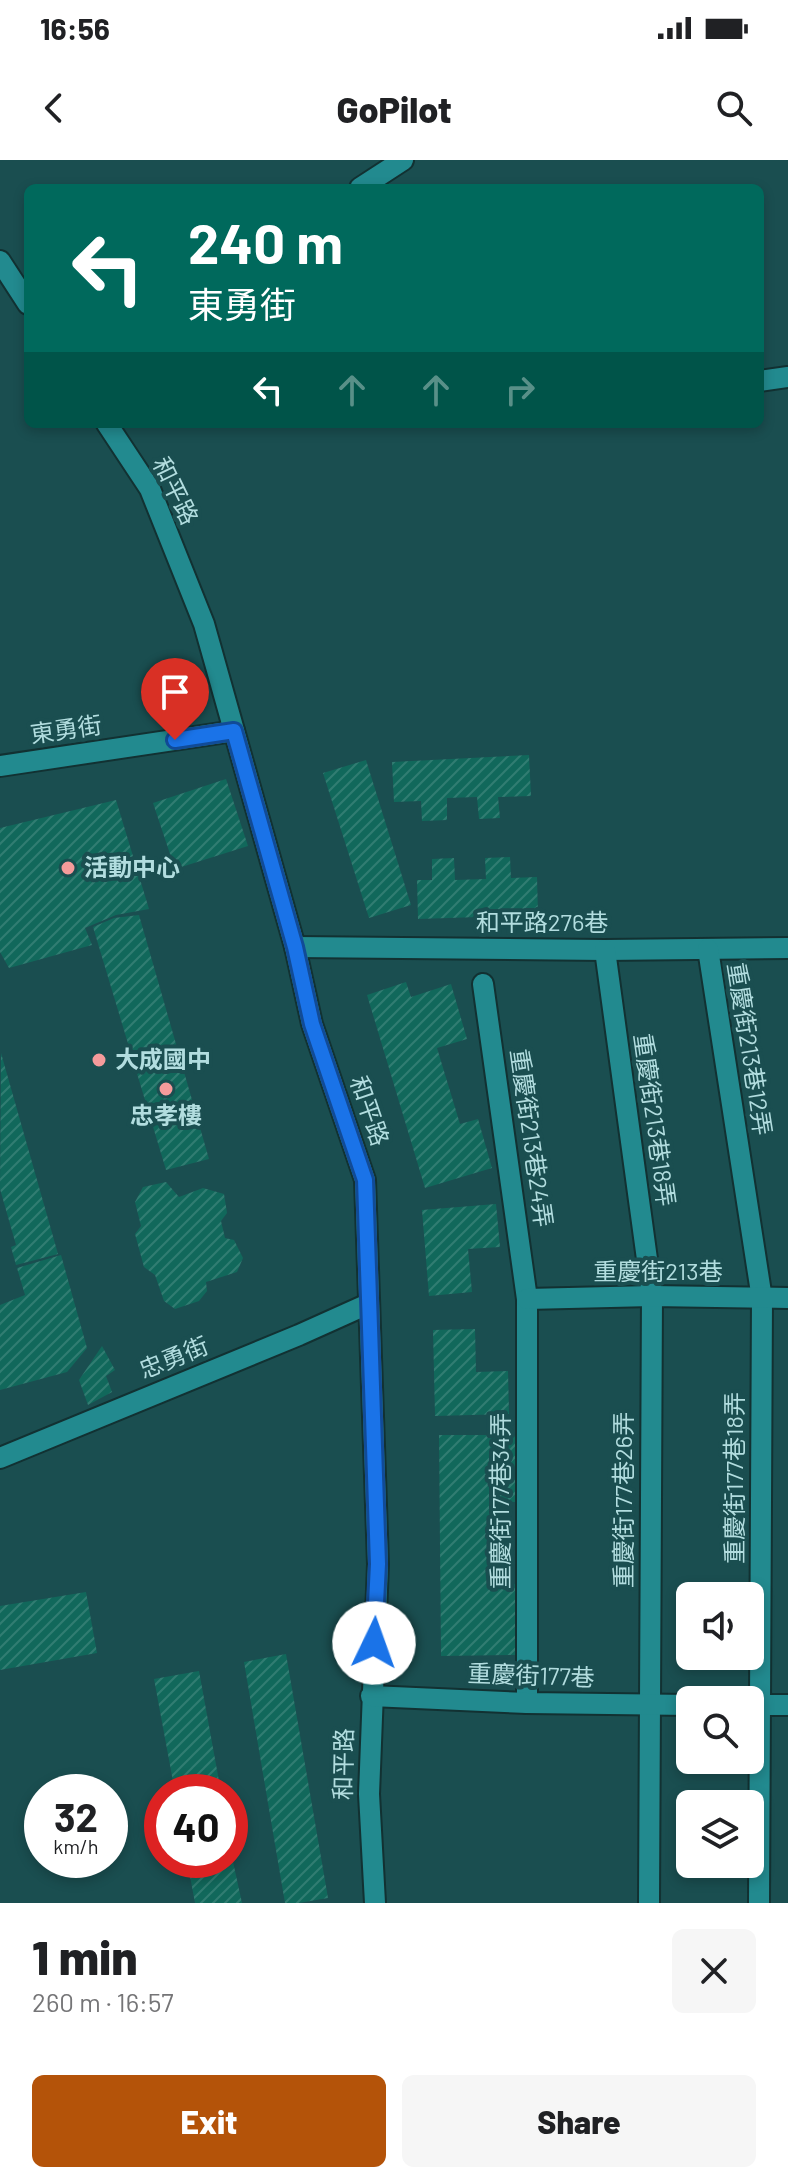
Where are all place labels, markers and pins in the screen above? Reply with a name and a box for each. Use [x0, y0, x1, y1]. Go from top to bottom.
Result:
pin [141, 658, 209, 740]
place label: 活動中心 [84, 852, 180, 881]
marker: 活動中心 [59, 859, 77, 877]
place label: 大成國中 [115, 1044, 211, 1073]
marker: 大成國中 [90, 1051, 108, 1069]
marker: 忠孝樓 [157, 1080, 175, 1098]
place label: 忠孝樓 [130, 1100, 202, 1129]

